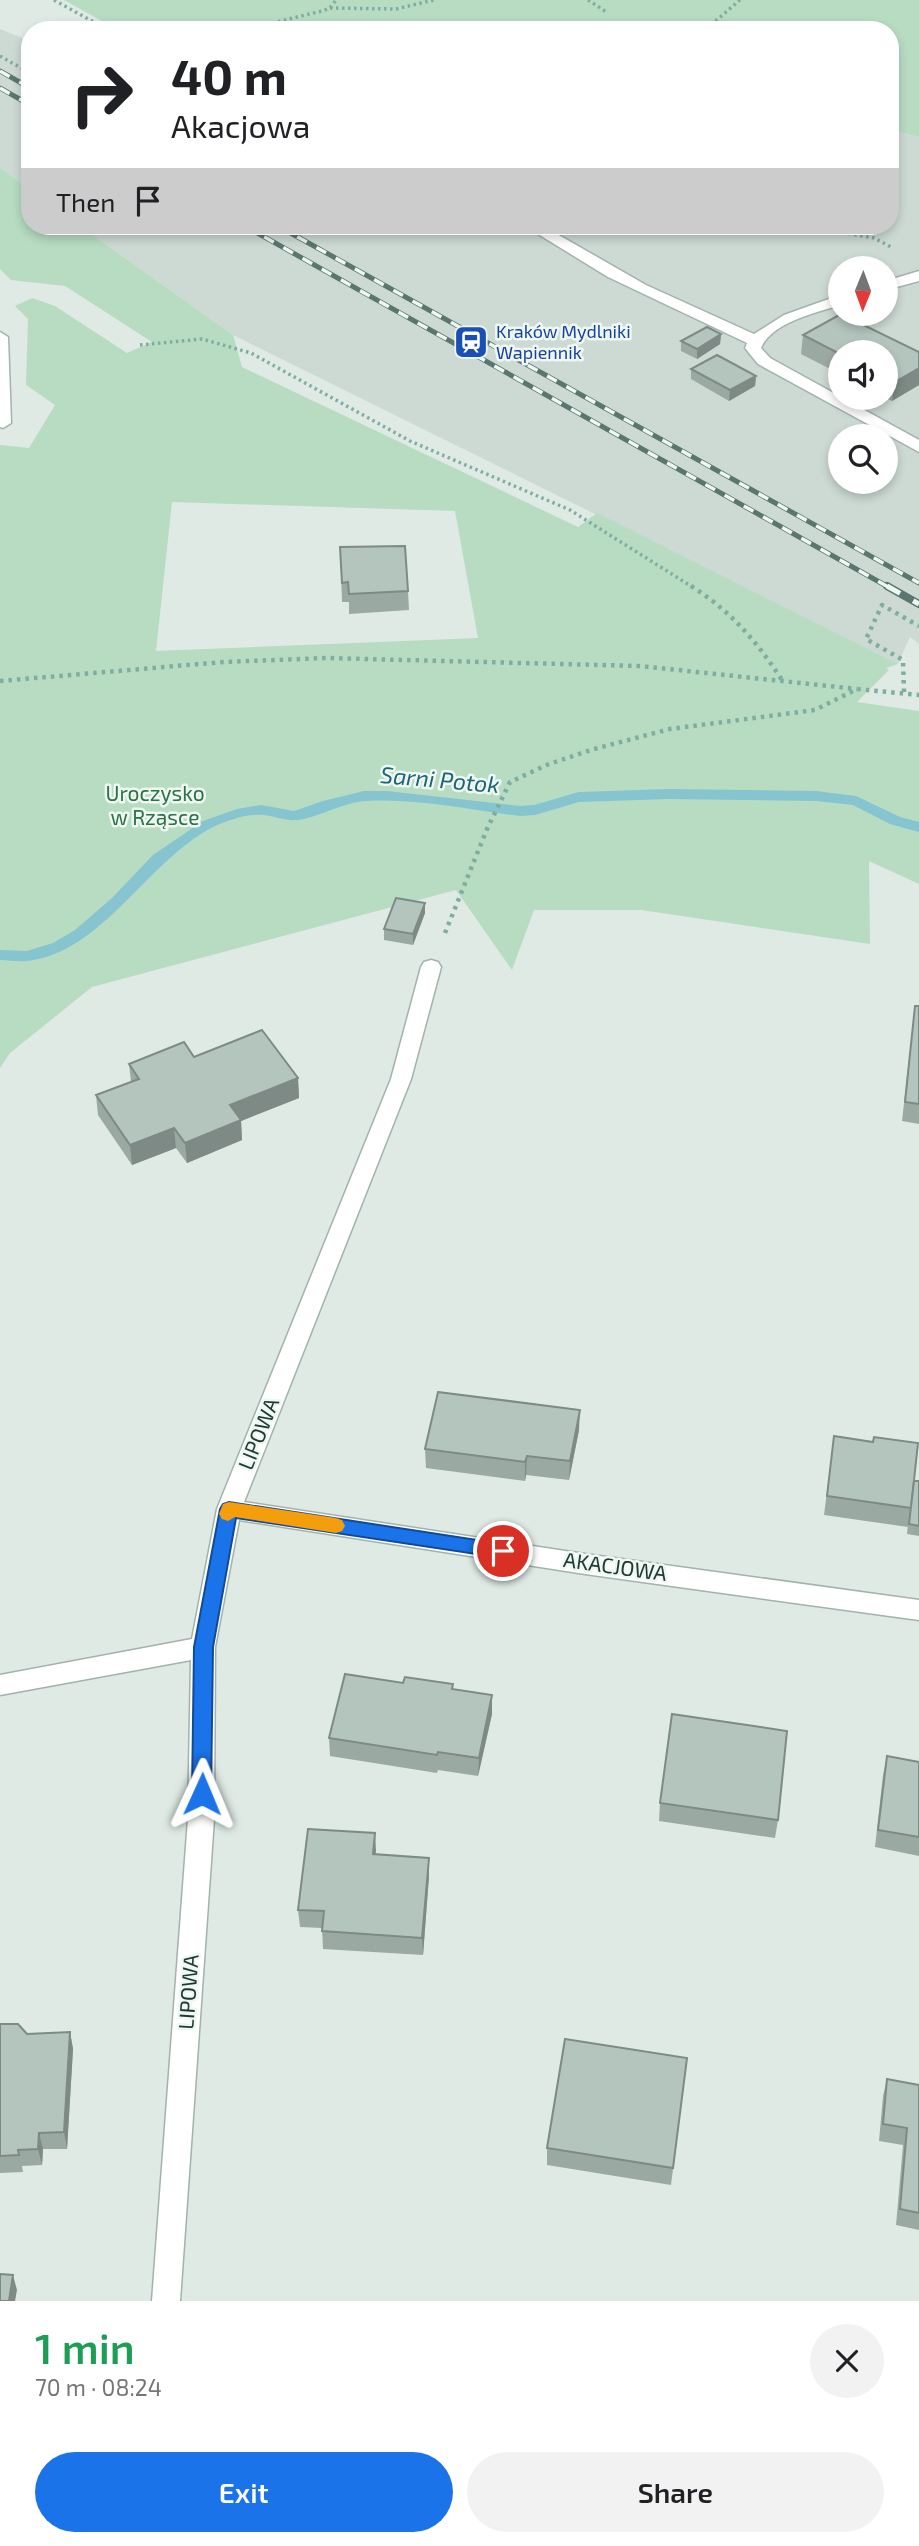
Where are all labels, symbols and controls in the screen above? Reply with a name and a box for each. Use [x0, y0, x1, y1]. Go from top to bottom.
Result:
text: 40 m [171, 46, 287, 105]
icon: right [56, 49, 147, 140]
text: Akacjowa [171, 106, 310, 144]
icon: arrive [129, 182, 167, 220]
text: Then [56, 186, 115, 217]
north arrow [828, 256, 898, 326]
map controls [828, 256, 898, 494]
place label: Kraków Mydlniki Wapiennik [496, 320, 631, 363]
station icon: Kraków Mydlniki Wapiennik [452, 323, 490, 361]
button: sound [828, 340, 898, 410]
button: search [828, 424, 898, 494]
water label: Sarni Potok [379, 760, 501, 798]
park label: Uroczysko w Rząsce [105, 780, 205, 829]
street label: LIPOWA [232, 1394, 283, 1473]
pin [473, 1521, 533, 1581]
icon: arrive [484, 1532, 522, 1570]
street label: AKACJOWA [562, 1546, 668, 1585]
position arrow [165, 1757, 239, 1831]
street label: LIPOWA [172, 1953, 203, 2030]
text: 1 min [35, 2322, 135, 2372]
button: close [810, 2324, 884, 2398]
text: 70 m · 08:24 [35, 2373, 162, 2401]
button: Exit [35, 2452, 453, 2532]
button: Share [467, 2452, 884, 2532]

